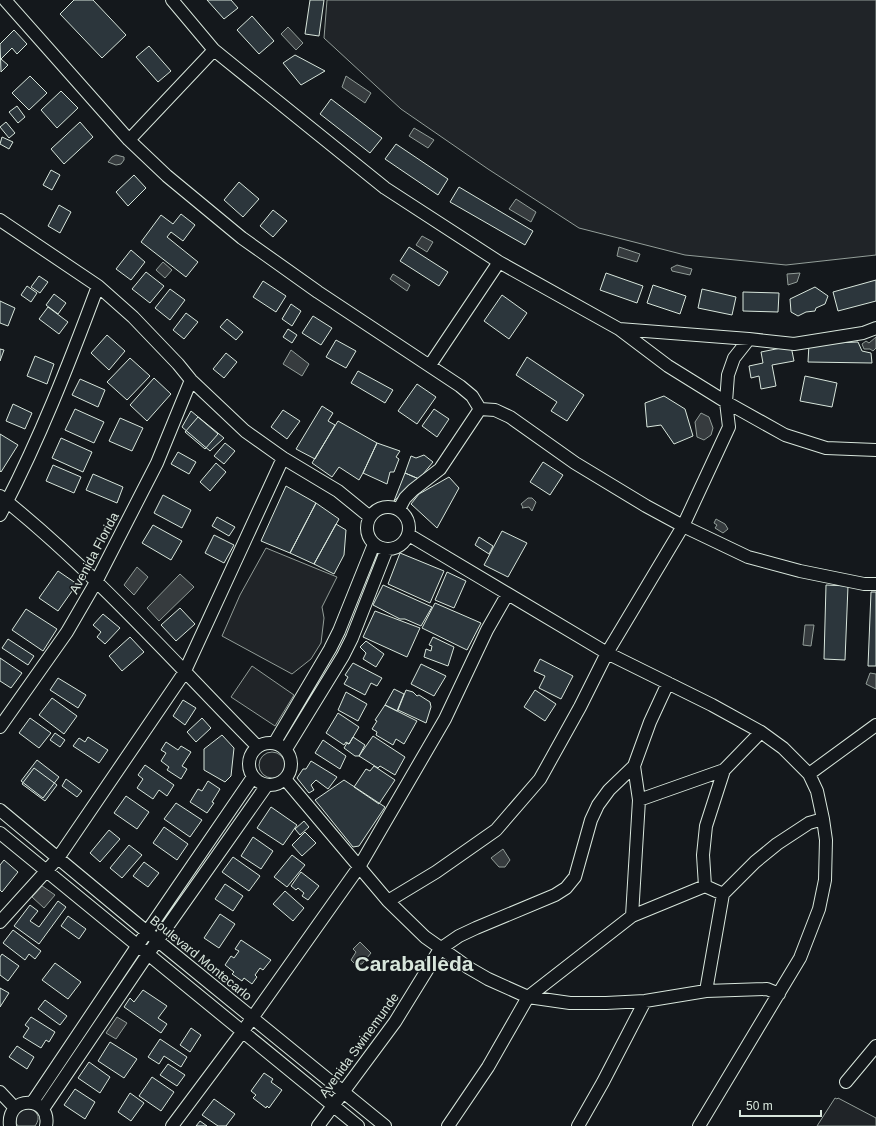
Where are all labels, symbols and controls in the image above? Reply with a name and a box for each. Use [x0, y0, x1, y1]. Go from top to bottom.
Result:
street label: Avenida Florida [66, 509, 122, 596]
street label: Boulevard Montecarlo [147, 912, 255, 1004]
district label: Caraballeda [354, 952, 474, 975]
street label: Avenida Swinemunde [316, 990, 402, 1100]
scale bar [740, 1092, 821, 1118]
text: 50 m [746, 1099, 773, 1113]

